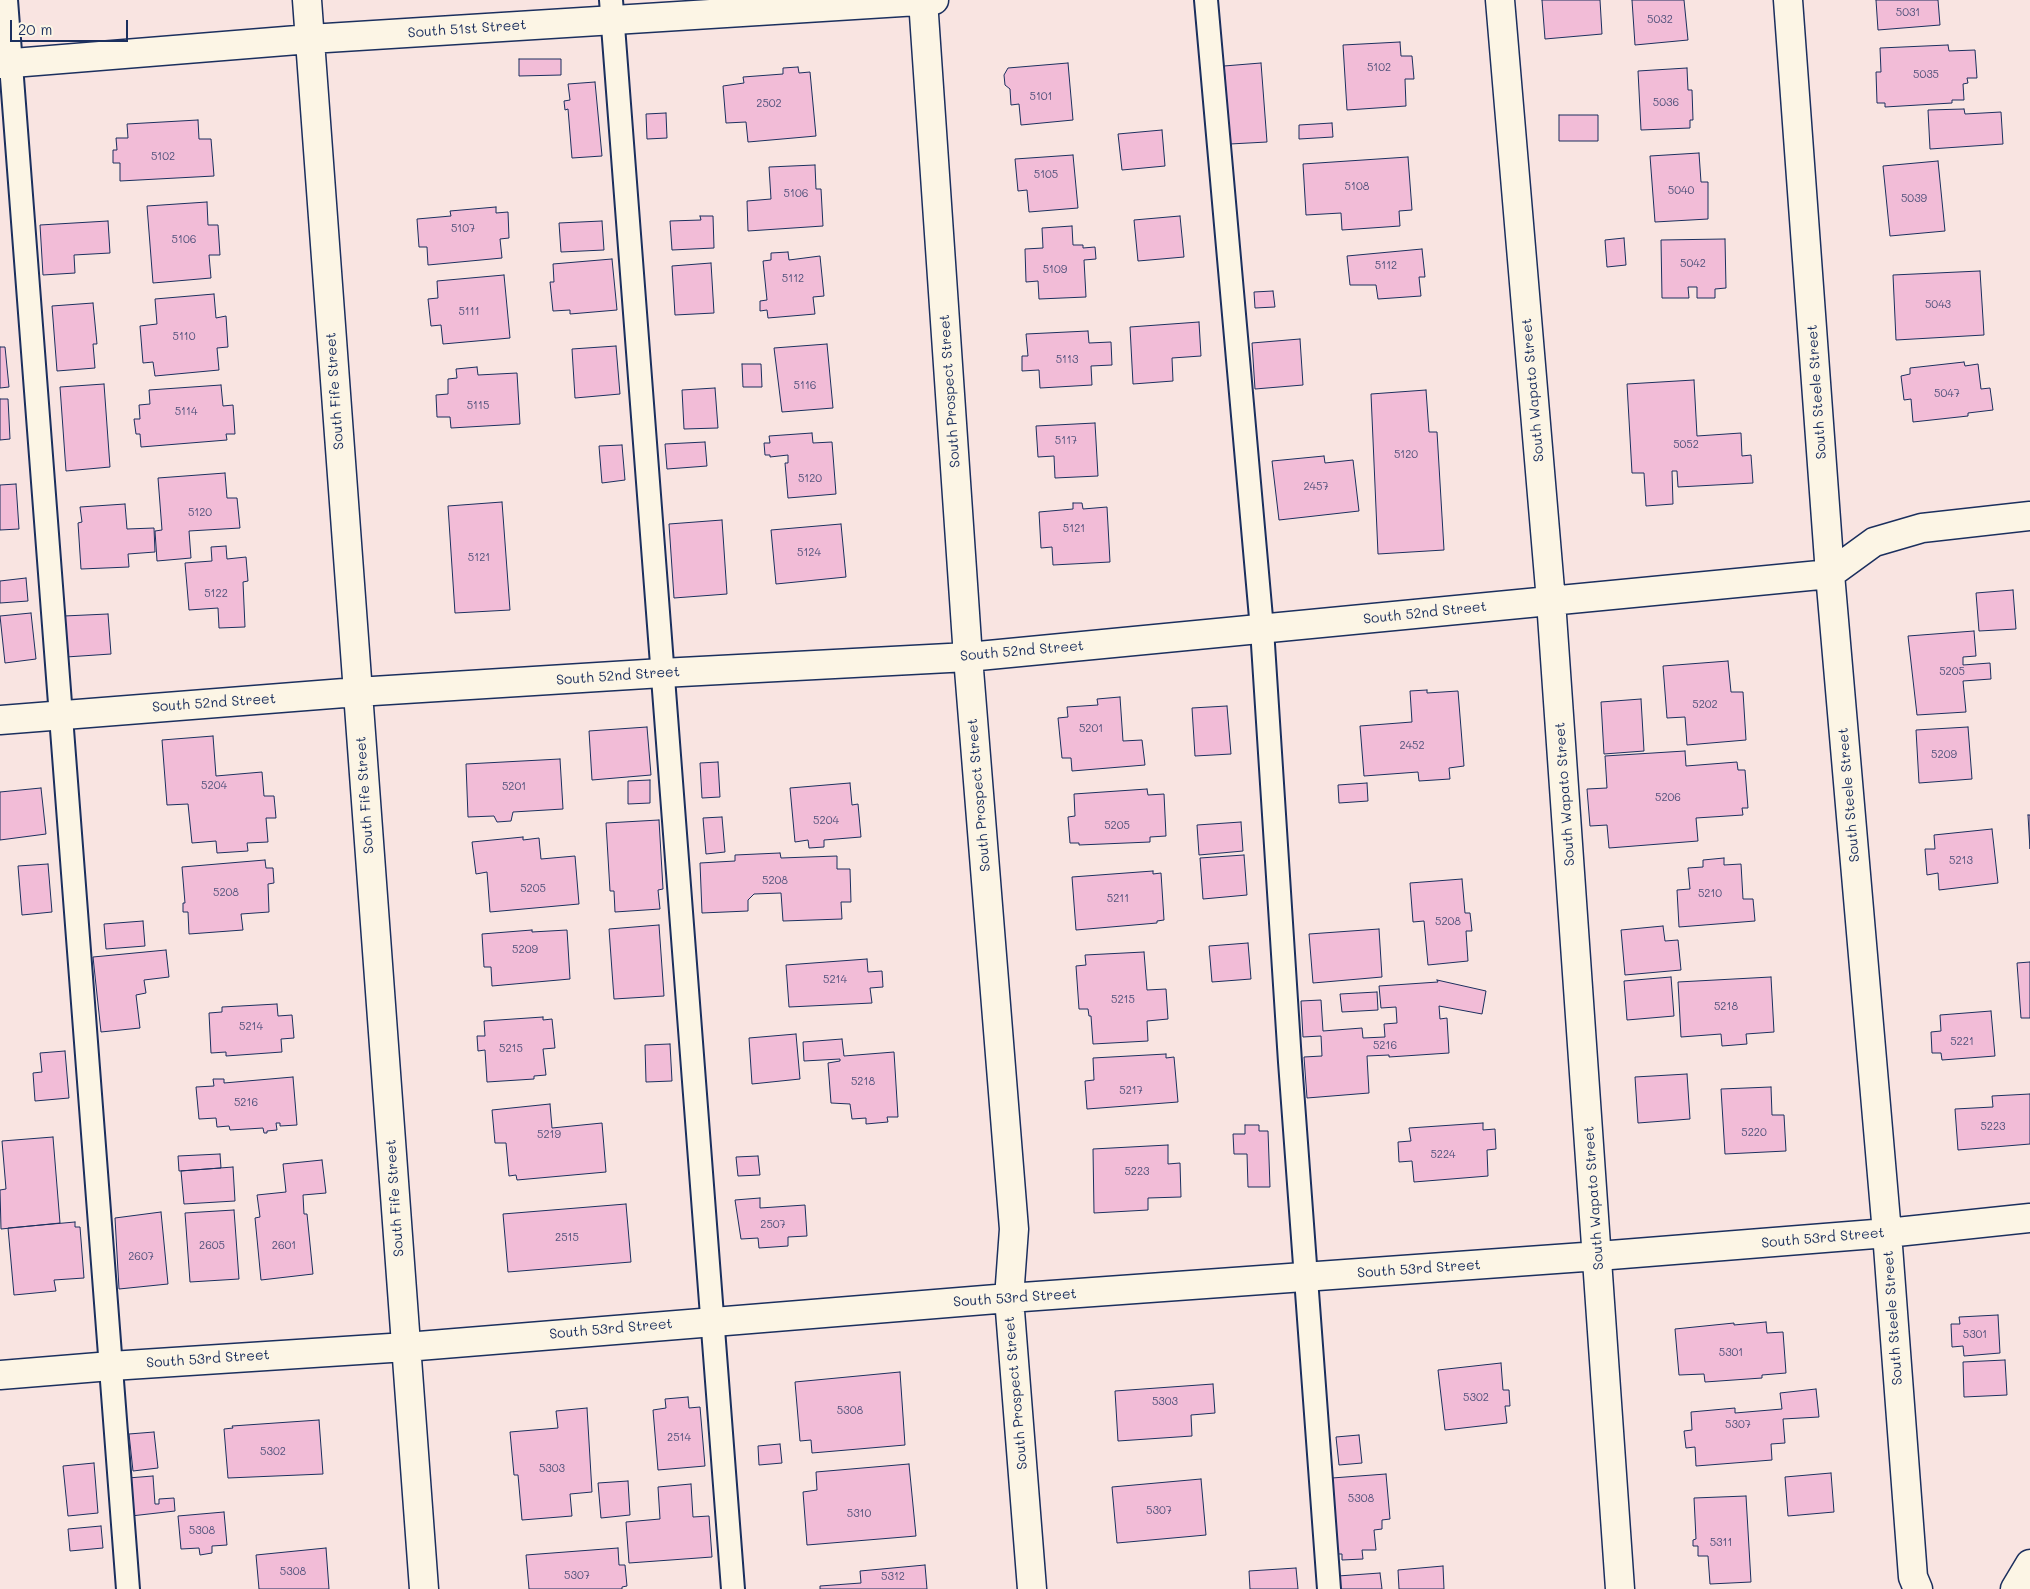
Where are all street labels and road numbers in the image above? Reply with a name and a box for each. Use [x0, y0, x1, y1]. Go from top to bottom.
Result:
street label: South 51st Street [407, 16, 527, 42]
street label: South Prospect Street [936, 314, 964, 468]
street label: South Wapato Street [1518, 317, 1548, 463]
street label: South Steele Street [1804, 324, 1830, 460]
street label: South Fife Street [323, 332, 347, 450]
street label: South 52nd Street [1362, 598, 1488, 628]
street label: South 52nd Street [959, 637, 1085, 665]
street label: South 52nd Street [556, 663, 680, 689]
street label: South 52nd Street [152, 690, 276, 716]
street label: South Prospect Street [964, 718, 994, 872]
street label: South Wapato Street [1552, 721, 1578, 867]
street label: South Steele Street [1835, 727, 1863, 863]
street label: South Fife Street [353, 736, 377, 854]
street label: South Wapato Street [1581, 1125, 1607, 1271]
street label: South Fife Street [383, 1139, 407, 1257]
street label: South 53rd Street [1761, 1224, 1885, 1252]
street label: South Steele Street [1880, 1250, 1906, 1386]
street label: South 53rd Street [1357, 1256, 1481, 1282]
street label: South 53rd Street [953, 1285, 1077, 1311]
street label: South 53rd Street [549, 1315, 673, 1343]
street label: South Prospect Street [1001, 1316, 1031, 1470]
street label: South 53rd Street [146, 1346, 270, 1372]

